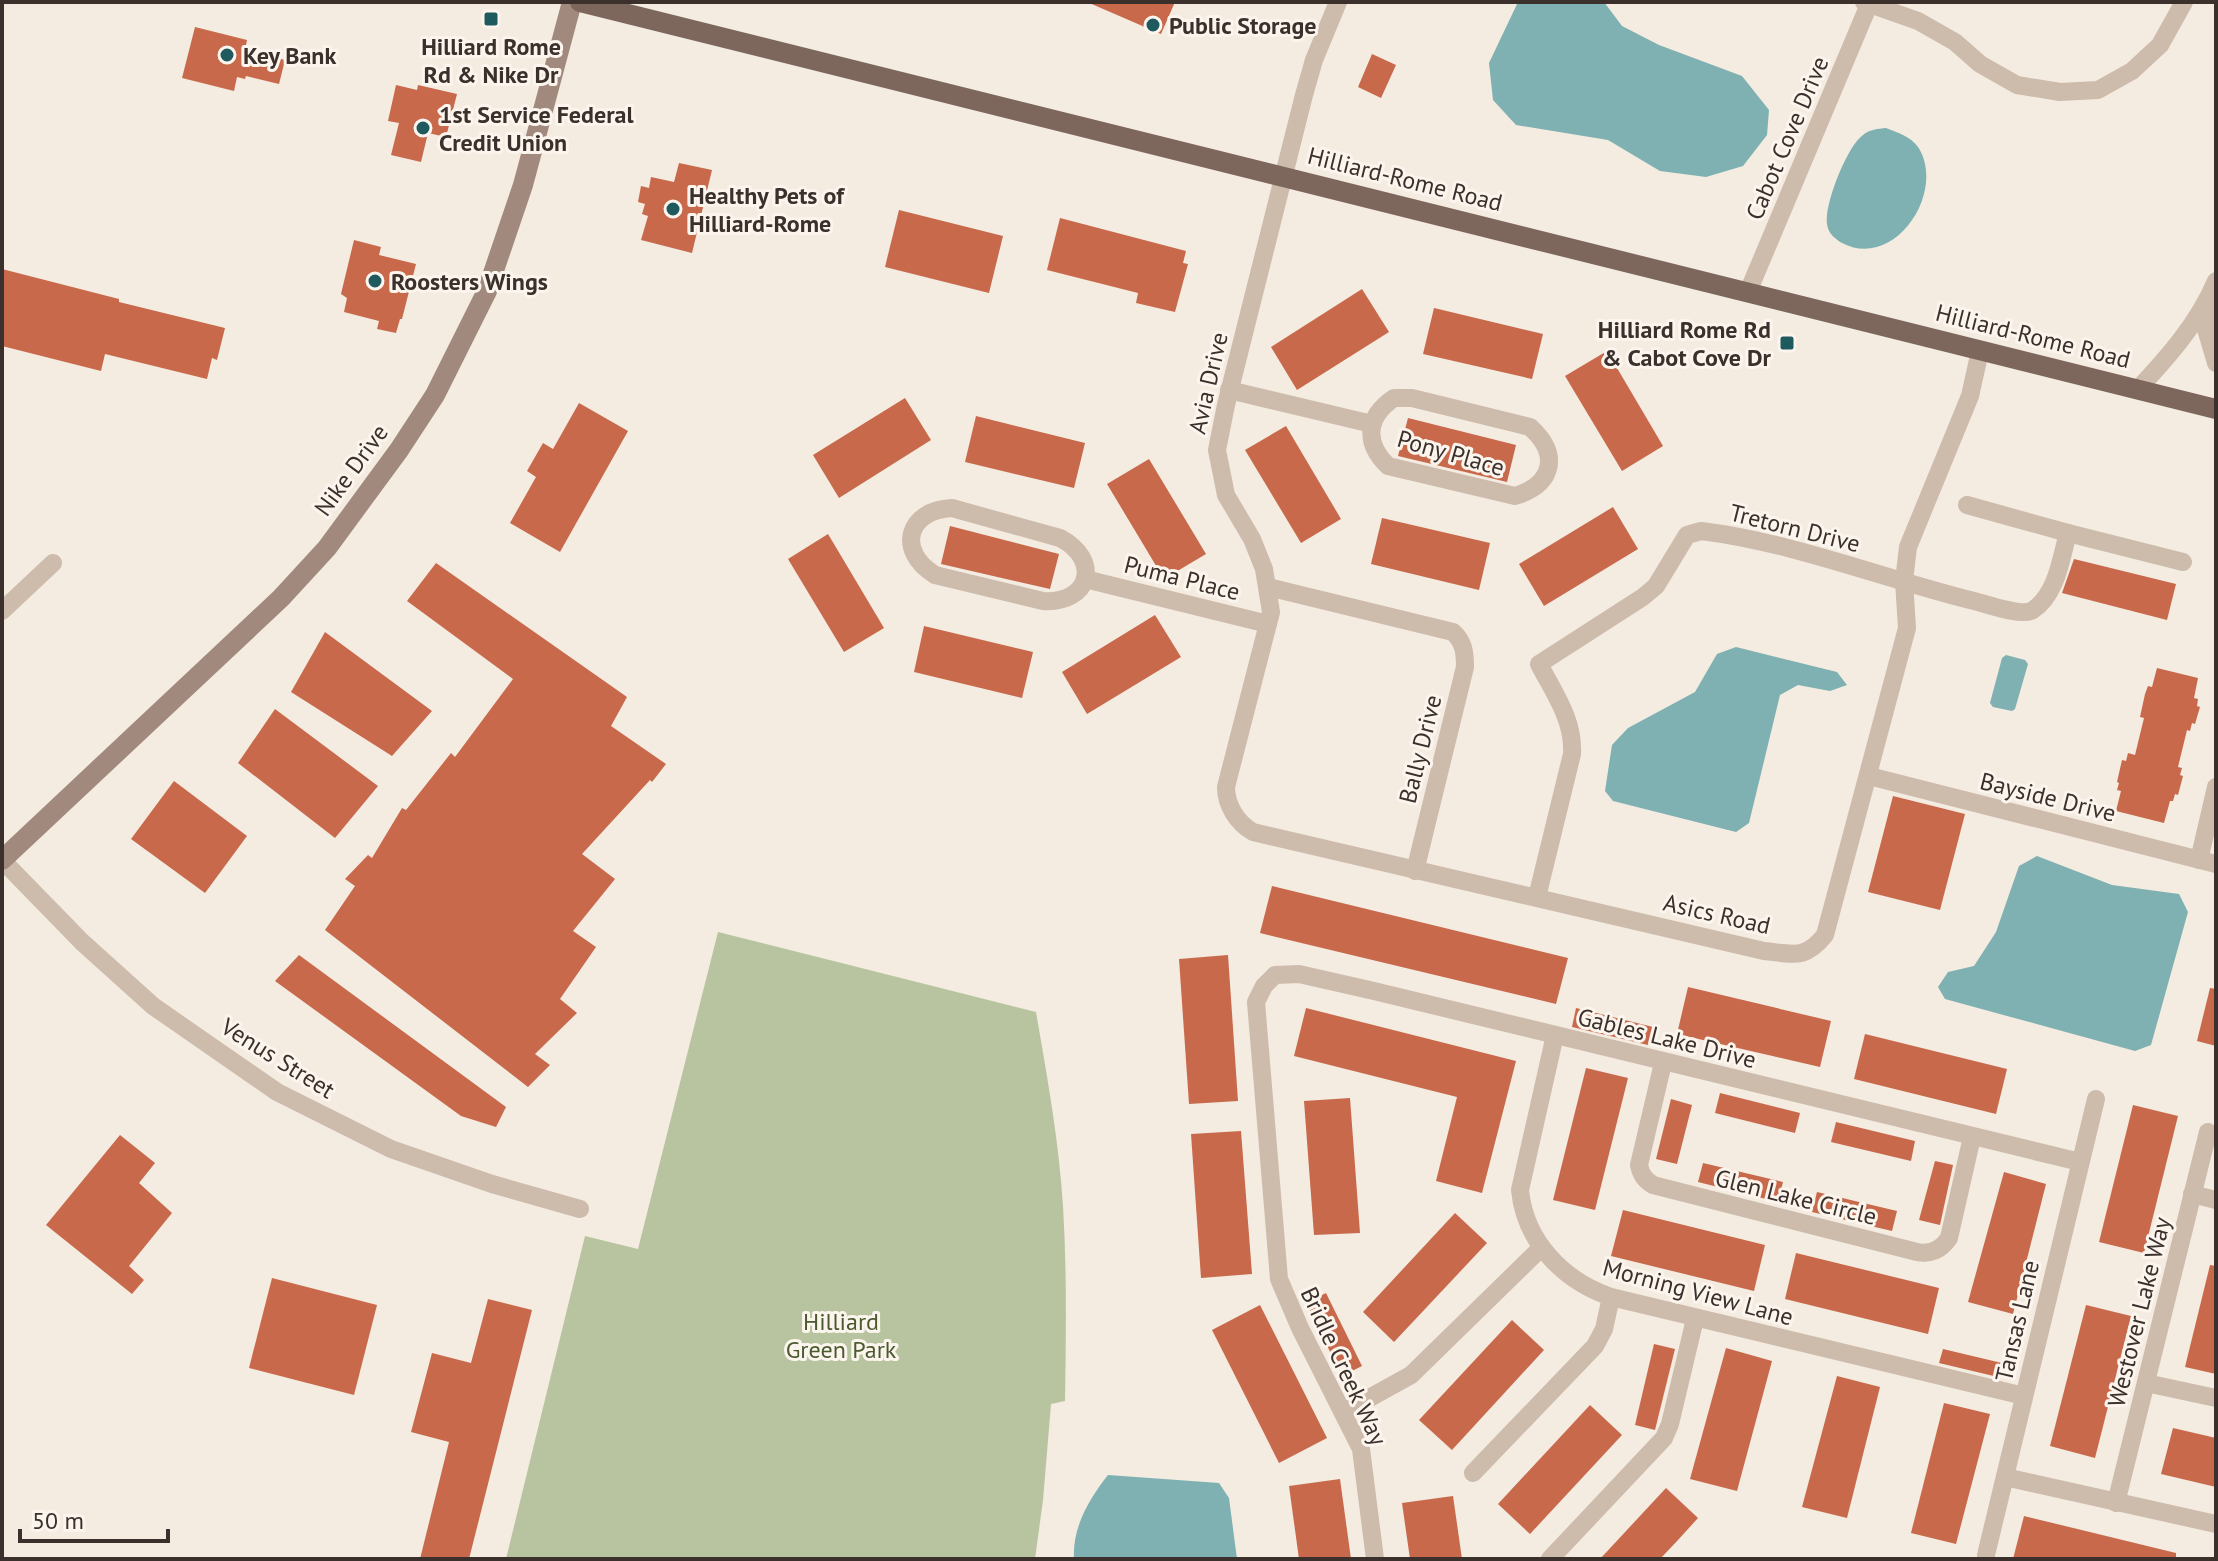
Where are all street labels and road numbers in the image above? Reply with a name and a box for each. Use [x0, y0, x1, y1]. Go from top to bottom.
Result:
street label: Cabot Cove Drive [1739, 52, 1835, 224]
street label: Hilliard-Rome Road [1304, 140, 1506, 218]
street label: Hilliard-Rome Road [1932, 297, 2134, 375]
street label: Avia Drive [1181, 329, 1235, 437]
street label: Nike Drive [307, 418, 395, 522]
street label: Pony Place [1394, 423, 1508, 483]
street label: Tretorn Drive [1727, 497, 1863, 559]
street label: Puma Place [1121, 549, 1243, 607]
street label: Bally Drive [1392, 692, 1448, 806]
street label: Bayside Drive [1977, 765, 2119, 829]
street label: Asics Road [1661, 887, 1773, 941]
street label: Gables Lake Drive [1575, 1001, 1759, 1075]
street label: Venus Street [215, 1010, 341, 1105]
street label: Glen Lake Circle [1712, 1162, 1880, 1232]
street label: Westover Lake Way [2100, 1214, 2178, 1410]
street label: Morning View Lane [1599, 1252, 1797, 1332]
street label: Tansas Lane [1988, 1257, 2046, 1385]
street label: Bridle Creek Way [1294, 1282, 1394, 1450]

